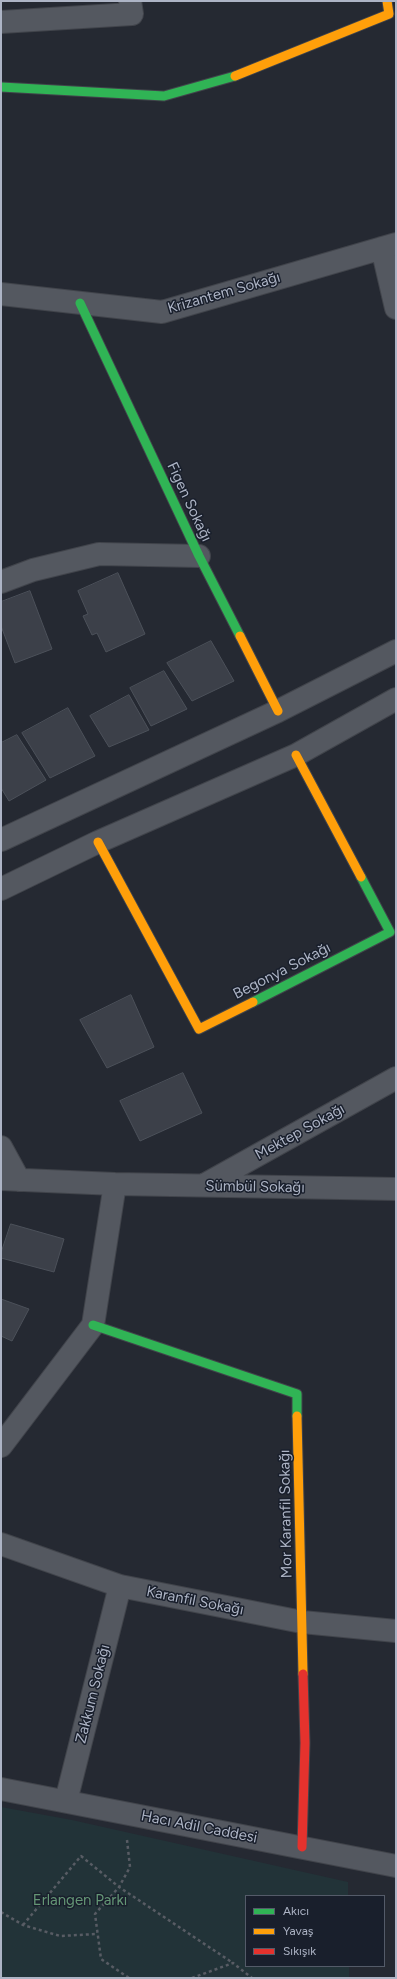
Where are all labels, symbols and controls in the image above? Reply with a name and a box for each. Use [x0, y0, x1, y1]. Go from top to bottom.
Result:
street label: Krizantem Sokağı [166, 268, 282, 318]
street label: Figen Sokağı [163, 459, 215, 545]
street label: Begonya Sokağı [230, 939, 334, 1003]
street label: Mektep Sokağı [252, 1100, 348, 1164]
street label: Sümbül Sokağı [205, 1177, 305, 1197]
street label: Mor Karanfil Sokağı [276, 1449, 296, 1579]
street label: Karanfil Sokağı [145, 1583, 245, 1619]
street label: Zakkum Sokağı [72, 1643, 114, 1745]
street label: Hacı Adil Caddesi [139, 1807, 259, 1847]
park label: Erlangen Parkı [33, 1892, 127, 1910]
legend [245, 1895, 385, 1967]
text: Akıcı [283, 1904, 309, 1918]
text: Yavaş [283, 1924, 313, 1938]
text: Sıkışık [283, 1944, 316, 1958]

